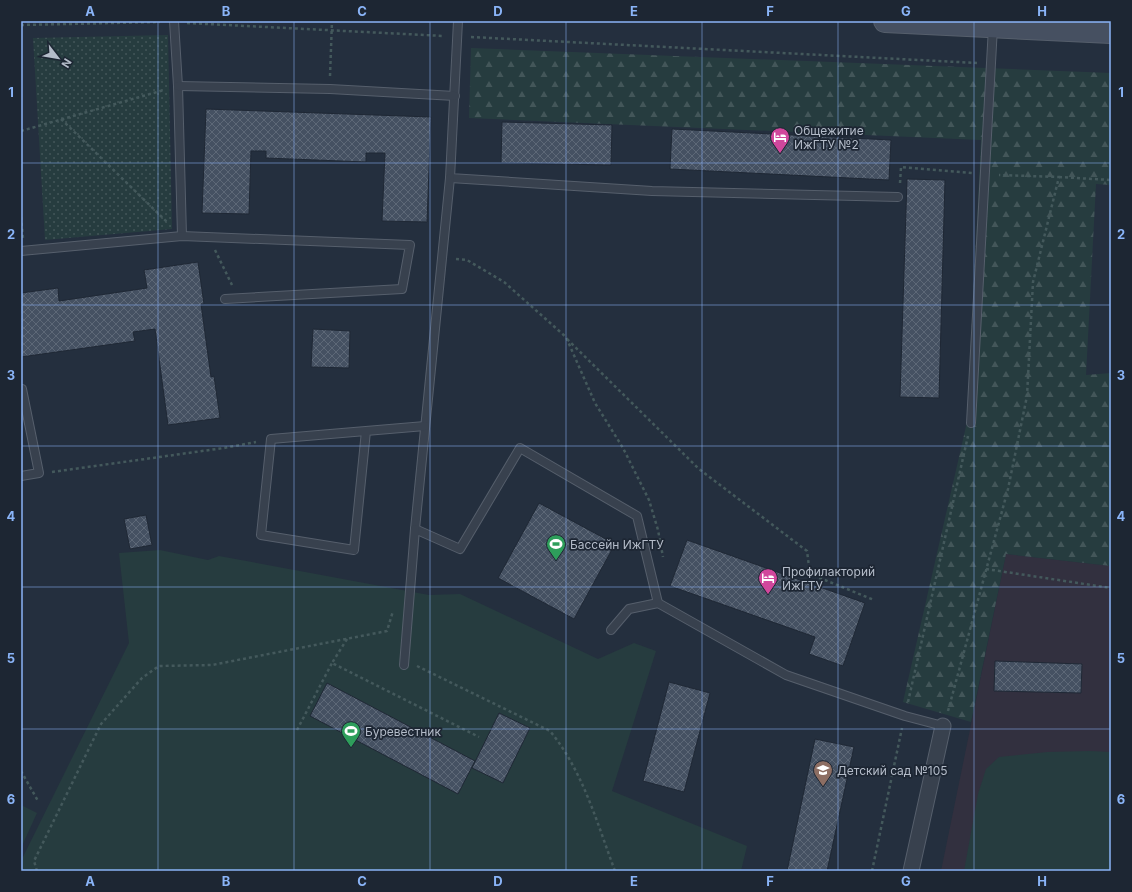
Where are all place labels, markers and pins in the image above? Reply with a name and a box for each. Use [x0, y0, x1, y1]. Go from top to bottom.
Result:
place label: Общежитие ИжГТУ №2 [794, 123, 864, 152]
hotel icon: Общежитие ИжГТУ №2 [769, 126, 791, 154]
sports icon: Бассейн ИжГТУ [545, 533, 567, 561]
place label: Бассейн ИжГТУ [570, 537, 664, 552]
place label: Профилакторий ИжГТУ [782, 564, 875, 593]
hotel icon: Профилакторий ИжГТУ [757, 567, 779, 595]
sports icon: Буревестник [340, 720, 362, 748]
place label: Буревестник [365, 724, 441, 739]
school or university icon: Детский сад №105 [812, 759, 834, 787]
place label: Детский сад №105 [837, 763, 948, 778]

